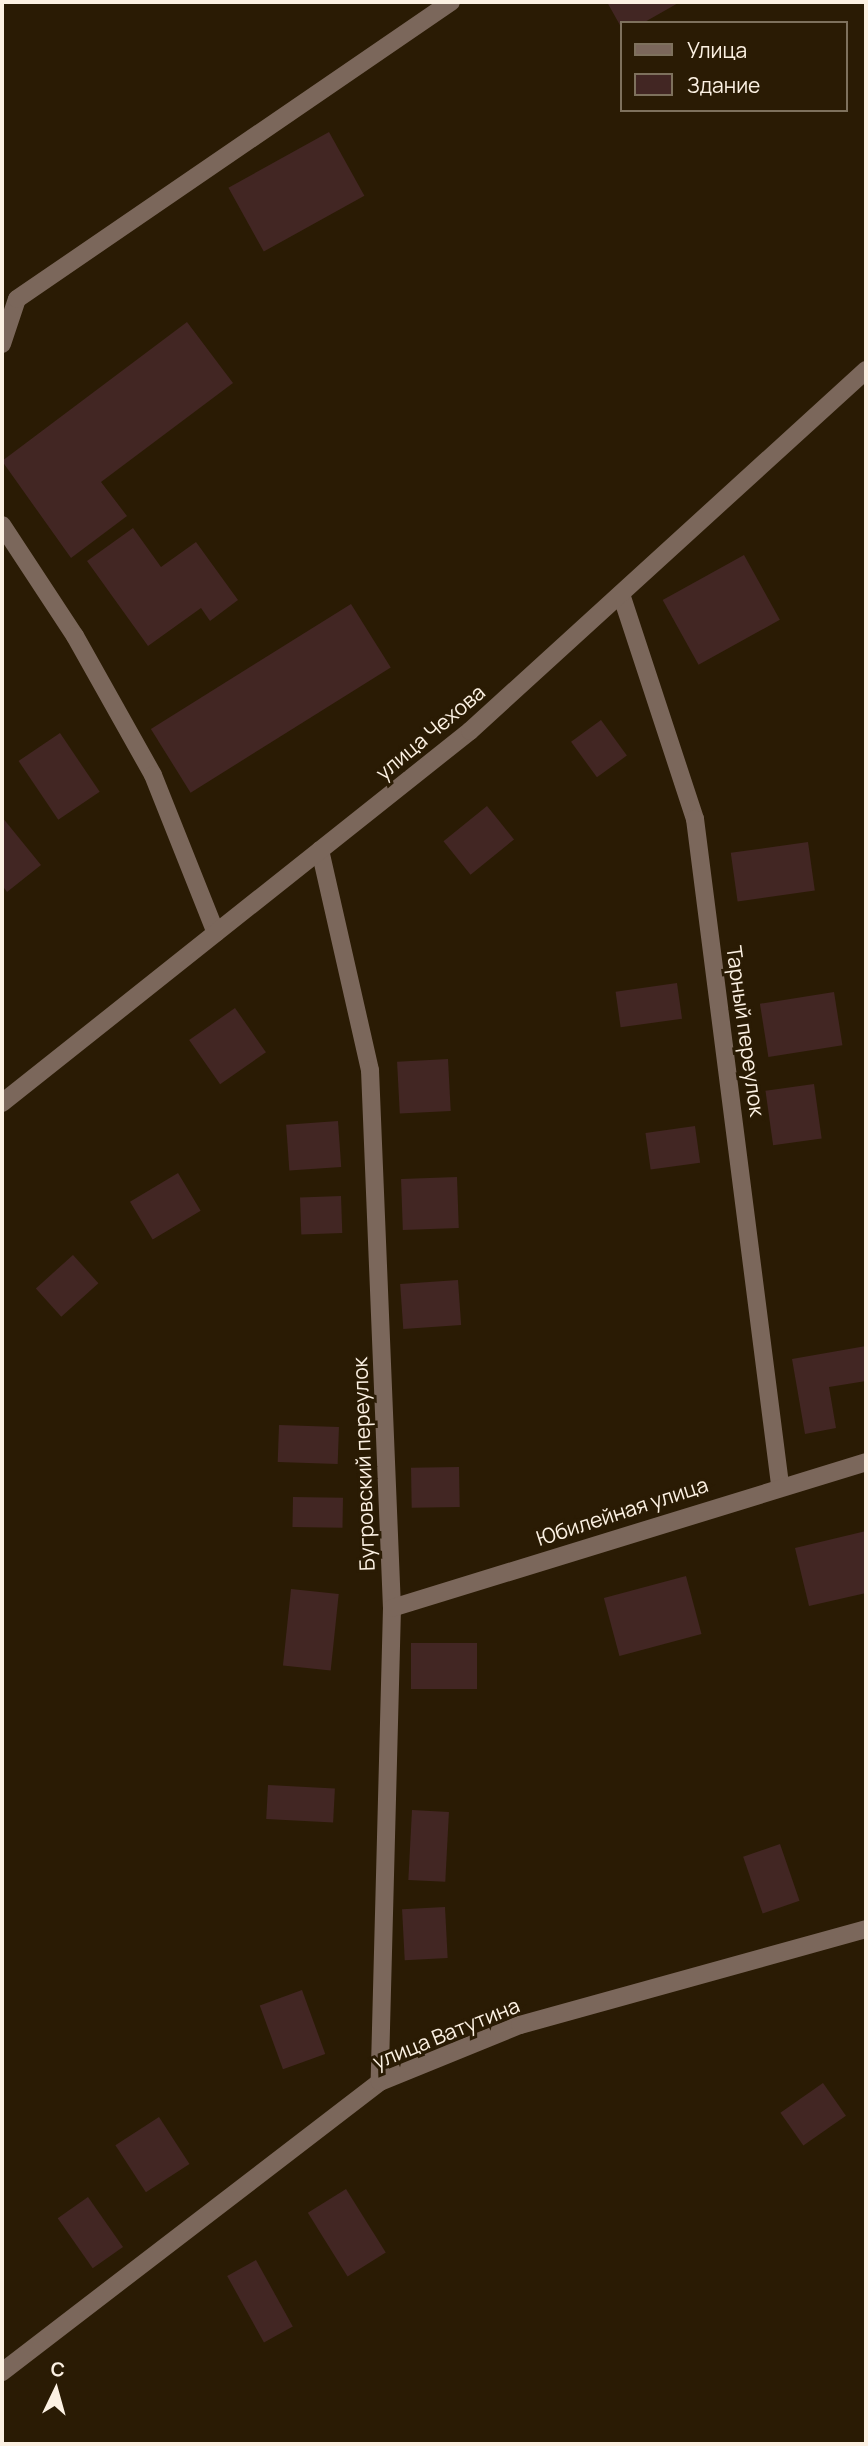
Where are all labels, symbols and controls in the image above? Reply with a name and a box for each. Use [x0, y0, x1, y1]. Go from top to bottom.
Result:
legend [620, 21, 847, 112]
text: Улица [687, 36, 747, 64]
text: Здание [687, 71, 760, 99]
street label: улица Чехова [370, 679, 490, 785]
street label: Тарный переулок [722, 944, 770, 1118]
street label: Бугровский переулок [347, 1357, 379, 1571]
street label: Юбилейная улица [533, 1471, 711, 1551]
street label: улица Ватутина [369, 1992, 523, 2074]
north arrow [21, 2355, 91, 2425]
text: С [50, 2356, 66, 2383]

